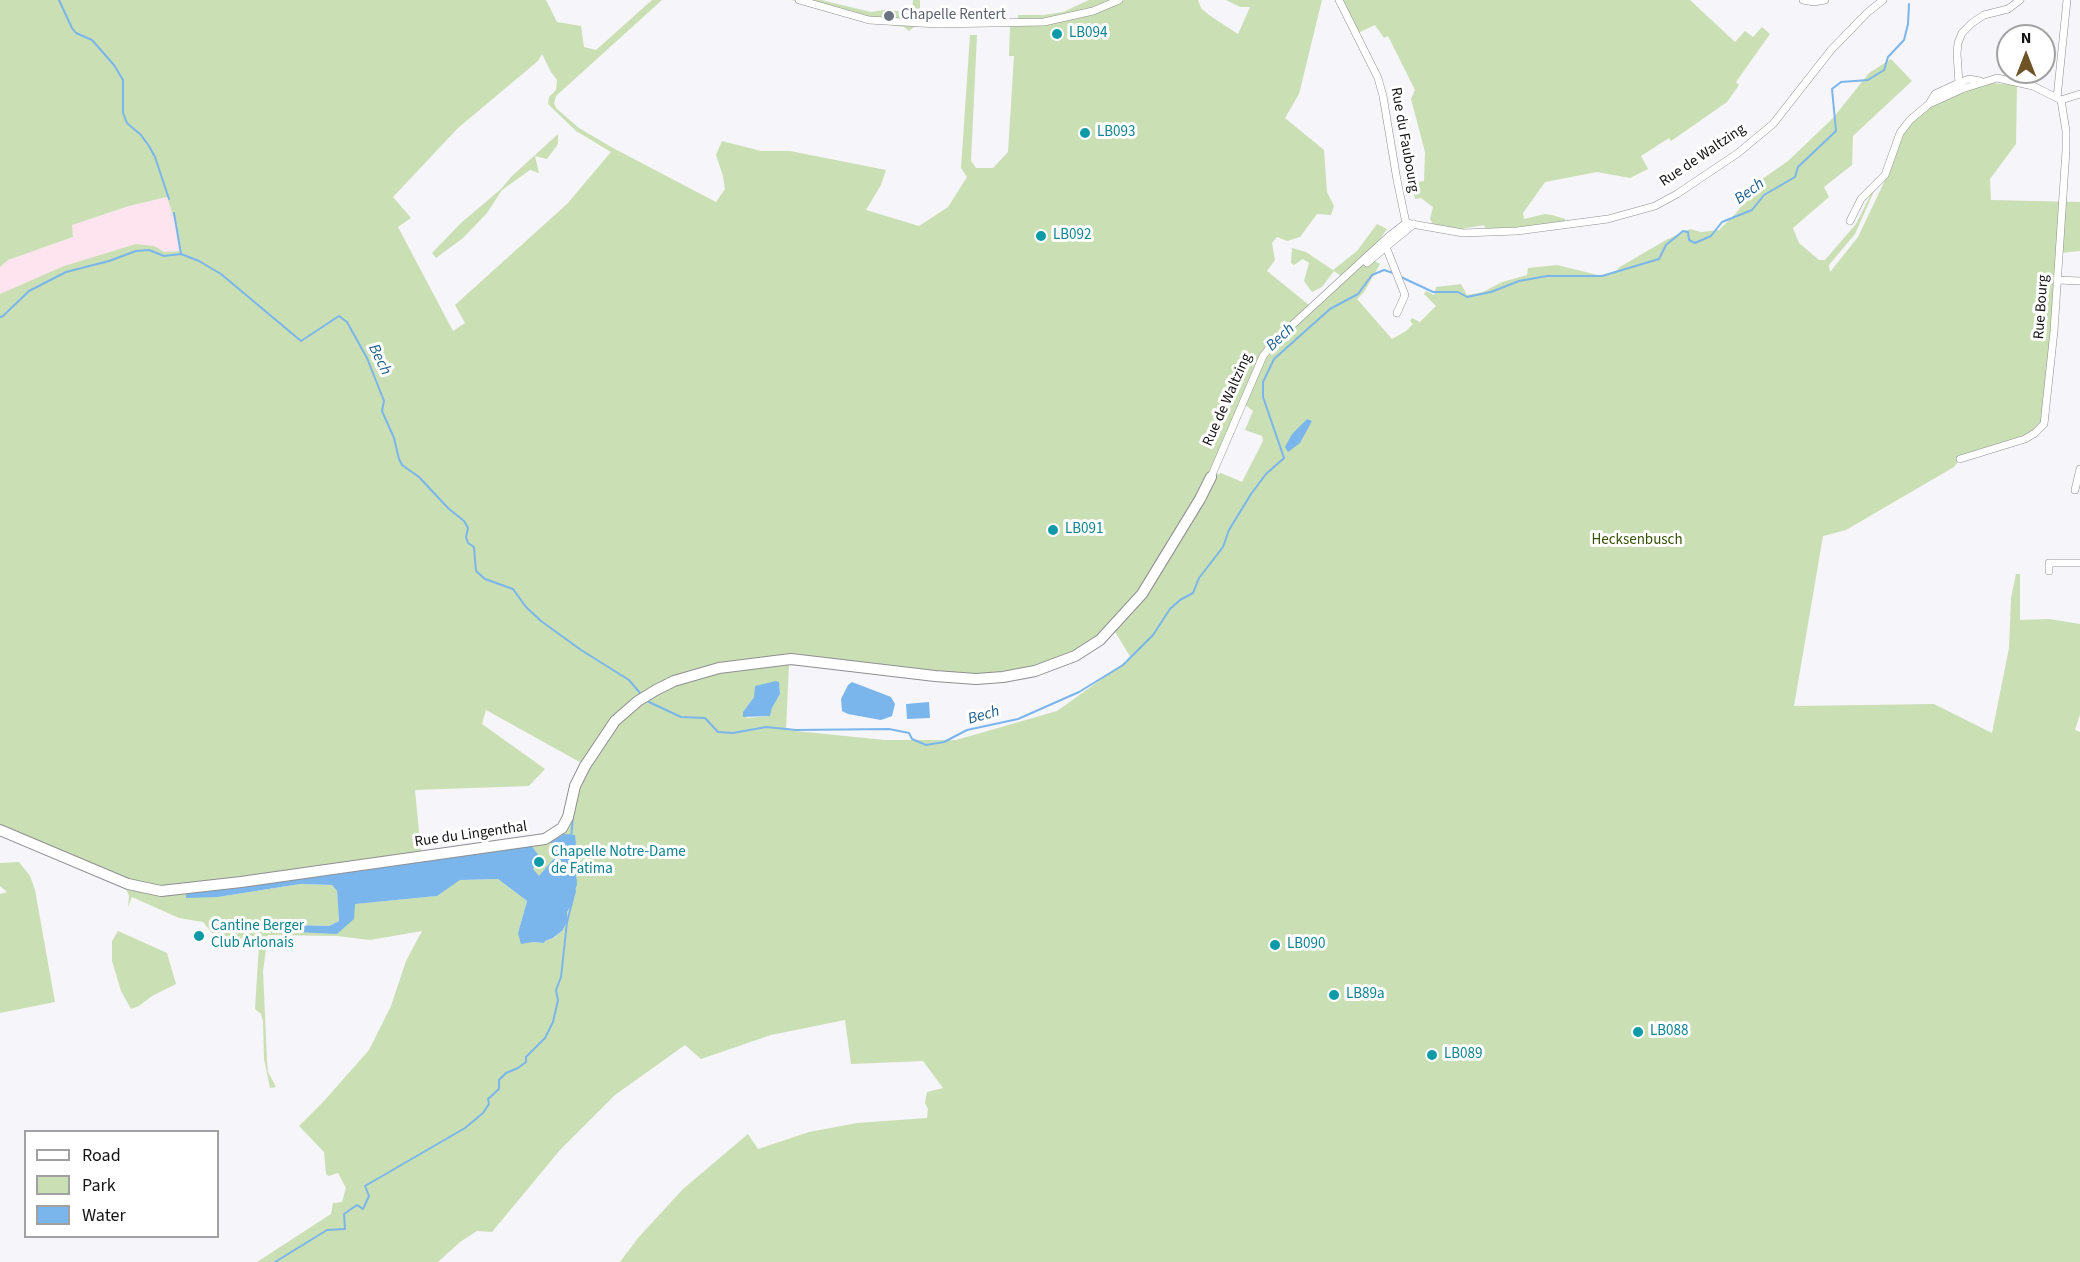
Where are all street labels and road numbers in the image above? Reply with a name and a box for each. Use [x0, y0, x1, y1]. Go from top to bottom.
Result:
street label: Rue du Faubourg [1386, 86, 1422, 194]
street label: Rue de Waltzing [1657, 121, 1749, 191]
street label: Rue Bourg [2031, 274, 2053, 340]
street label: Rue de Waltzing [1199, 351, 1257, 449]
street label: Rue du Lingenthal [414, 818, 528, 852]

